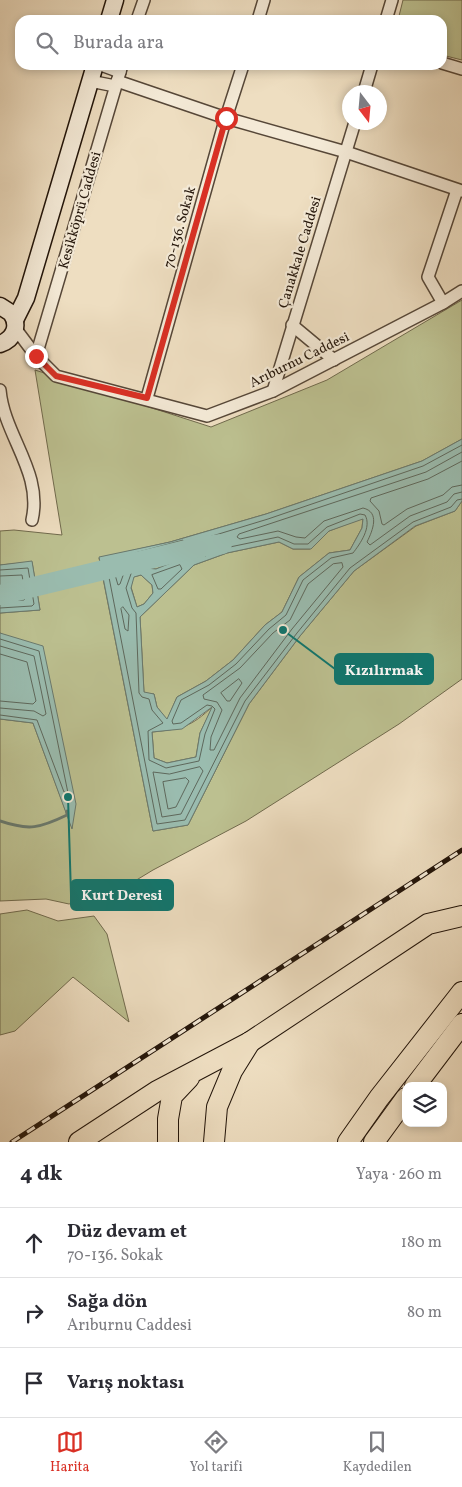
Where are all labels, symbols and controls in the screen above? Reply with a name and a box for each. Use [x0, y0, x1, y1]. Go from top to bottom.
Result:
search box [15, 15, 447, 70]
icon: search [33, 29, 61, 57]
text: Burada ara [73, 30, 164, 56]
north arrow [342, 85, 387, 130]
route start [215, 107, 238, 130]
street label: Kesikköprü Caddesi [55, 149, 106, 271]
street label: 70-136. Sokak [160, 184, 201, 270]
street label: Çanakkale Caddesi [274, 194, 326, 311]
street label: Arıburnu Caddesi [246, 328, 353, 393]
route end [25, 345, 48, 368]
callout: Kızılırmak [335, 654, 433, 684]
text: Kızılırmak [345, 661, 423, 682]
callout: Kurt Deresi [71, 880, 173, 910]
text: Kurt Deresi [81, 886, 163, 907]
map controls [402, 1082, 447, 1127]
button: layers [402, 1082, 447, 1127]
text: 4 dk [20, 1160, 62, 1189]
text: Yaya · 260 m [356, 1164, 442, 1186]
text: Düz devam et [67, 1219, 187, 1245]
icon: ahead [20, 1229, 48, 1257]
text: 180 m [401, 1232, 442, 1254]
text: 70-136. Sokak [67, 1245, 163, 1267]
text: Sağa dön [67, 1289, 147, 1315]
icon: right [20, 1299, 48, 1327]
text: 80 m [407, 1302, 442, 1324]
text: Arıburnu Caddesi [67, 1315, 192, 1337]
icon: arrive [20, 1369, 48, 1397]
text: Varış noktası [67, 1370, 184, 1396]
tab: Harita [50, 1428, 90, 1477]
tab: Yol tarifi [190, 1428, 243, 1477]
tab: Kaydedilen [343, 1428, 412, 1477]

